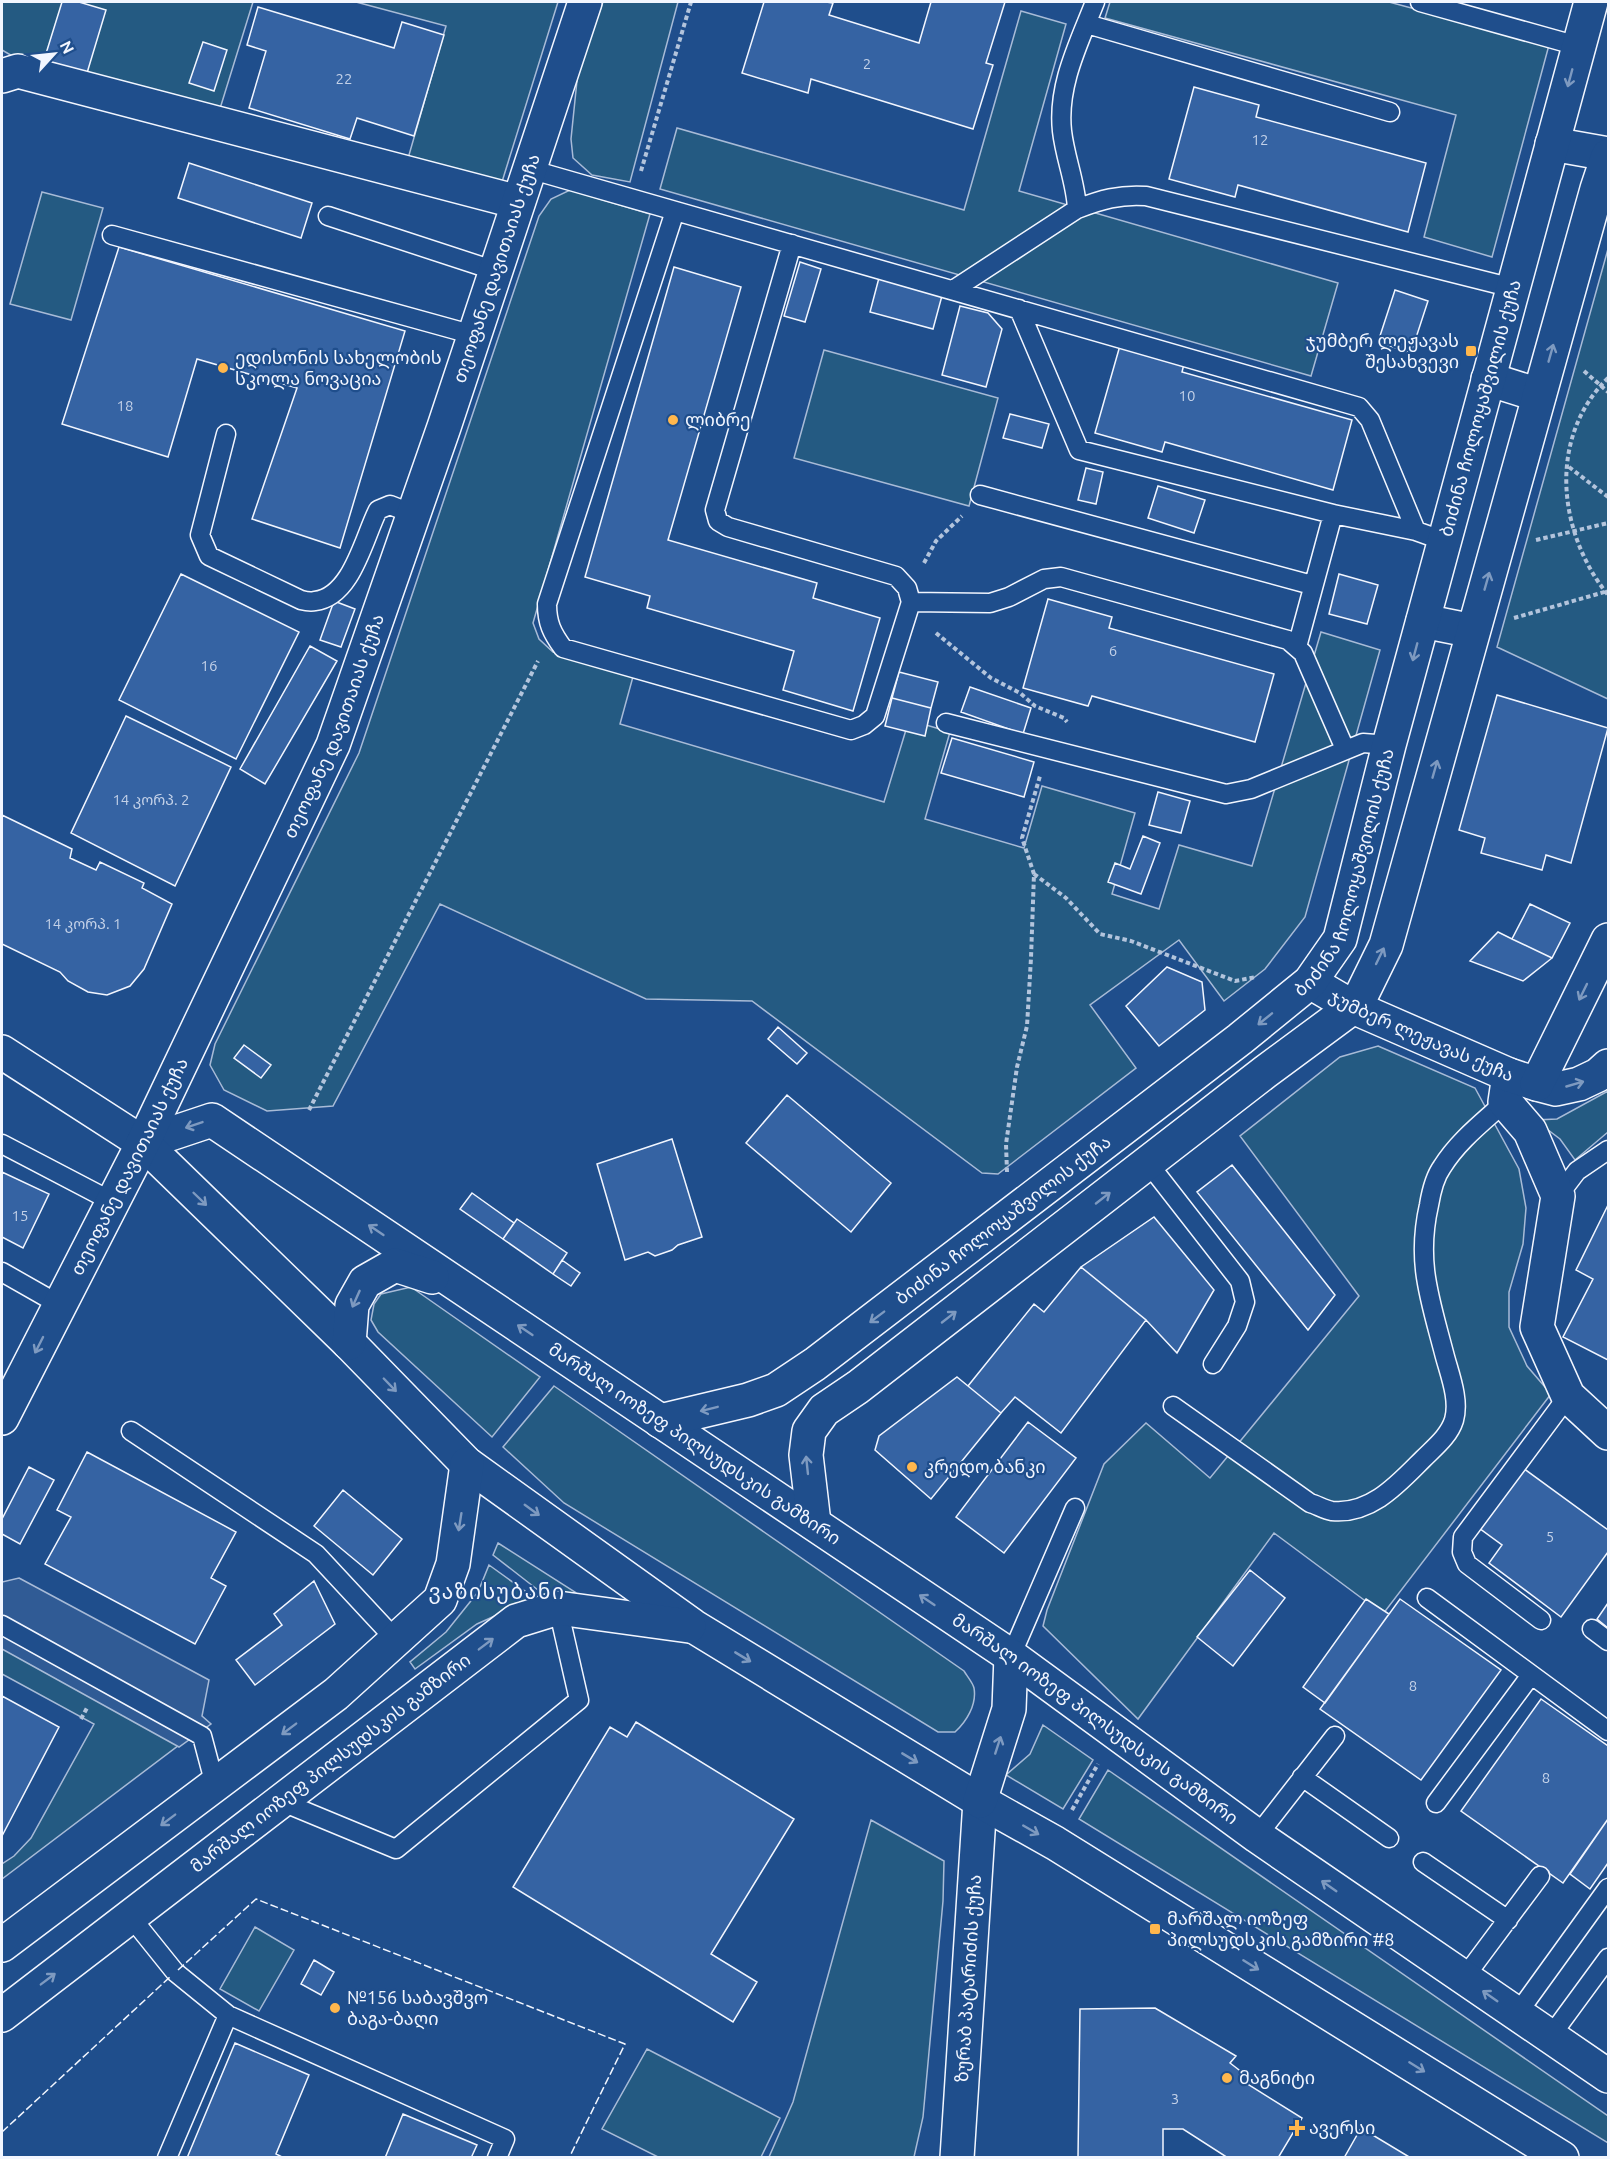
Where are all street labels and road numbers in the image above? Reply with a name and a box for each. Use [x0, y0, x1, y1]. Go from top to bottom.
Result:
street label: თეოფანე დავითაიას ქუჩა [448, 151, 543, 385]
street label: ბიძინა ჩოლოყაშვილის ქუჩა [1435, 277, 1524, 539]
street label: თეოფანე დავითაიას ქუჩა [279, 611, 387, 841]
street label: ბიძინა ჩოლოყაშვილის ქუჩა [1290, 746, 1397, 1000]
street label: ჯუმბერ ლეჟავას ქუჩა [1325, 985, 1517, 1085]
street label: თეოფანე დავითაიას ქუჩა [66, 1054, 191, 1278]
street label: ბიძინა ჩოლოყაშვილის ქუჩა [891, 1131, 1114, 1308]
street label: მარშალ იოზეფ პილსუდსკის გამზირი [546, 1338, 845, 1548]
street label: მარშალ იოზეფ პილსუდსკის გამზირი [949, 1609, 1242, 1828]
street label: მარშალ იოზეფ პილსუდსკის გამზირი [186, 1649, 474, 1876]
street label: ზურაბ პატარიძის ქუჩა [951, 1874, 985, 2083]

